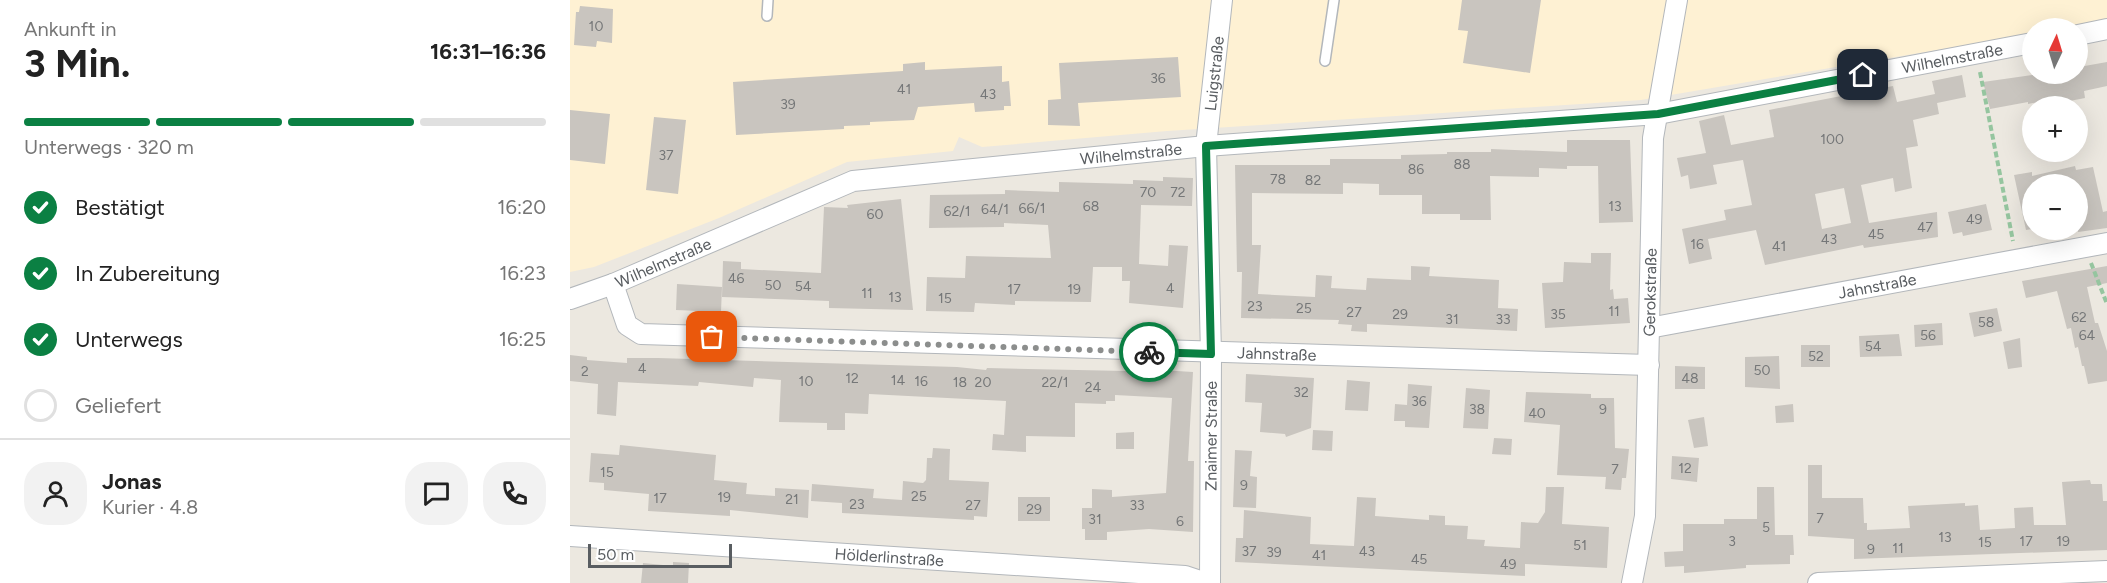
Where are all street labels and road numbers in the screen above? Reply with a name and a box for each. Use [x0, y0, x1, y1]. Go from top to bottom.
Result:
street label: Luigstraße [1201, 35, 1228, 112]
street label: Wilhelmstraße [1900, 40, 2005, 78]
street label: Wilhelmstraße [1079, 139, 1183, 168]
street label: Wilhelmstraße [612, 234, 714, 292]
street label: Gerokstraße [1640, 248, 1661, 337]
street label: Jahnstraße [1837, 270, 1918, 303]
street label: Jahnstraße [1237, 343, 1317, 365]
street label: Znaimer Straße [1201, 381, 1221, 491]
street label: Hölderlinstraße [834, 544, 945, 570]

